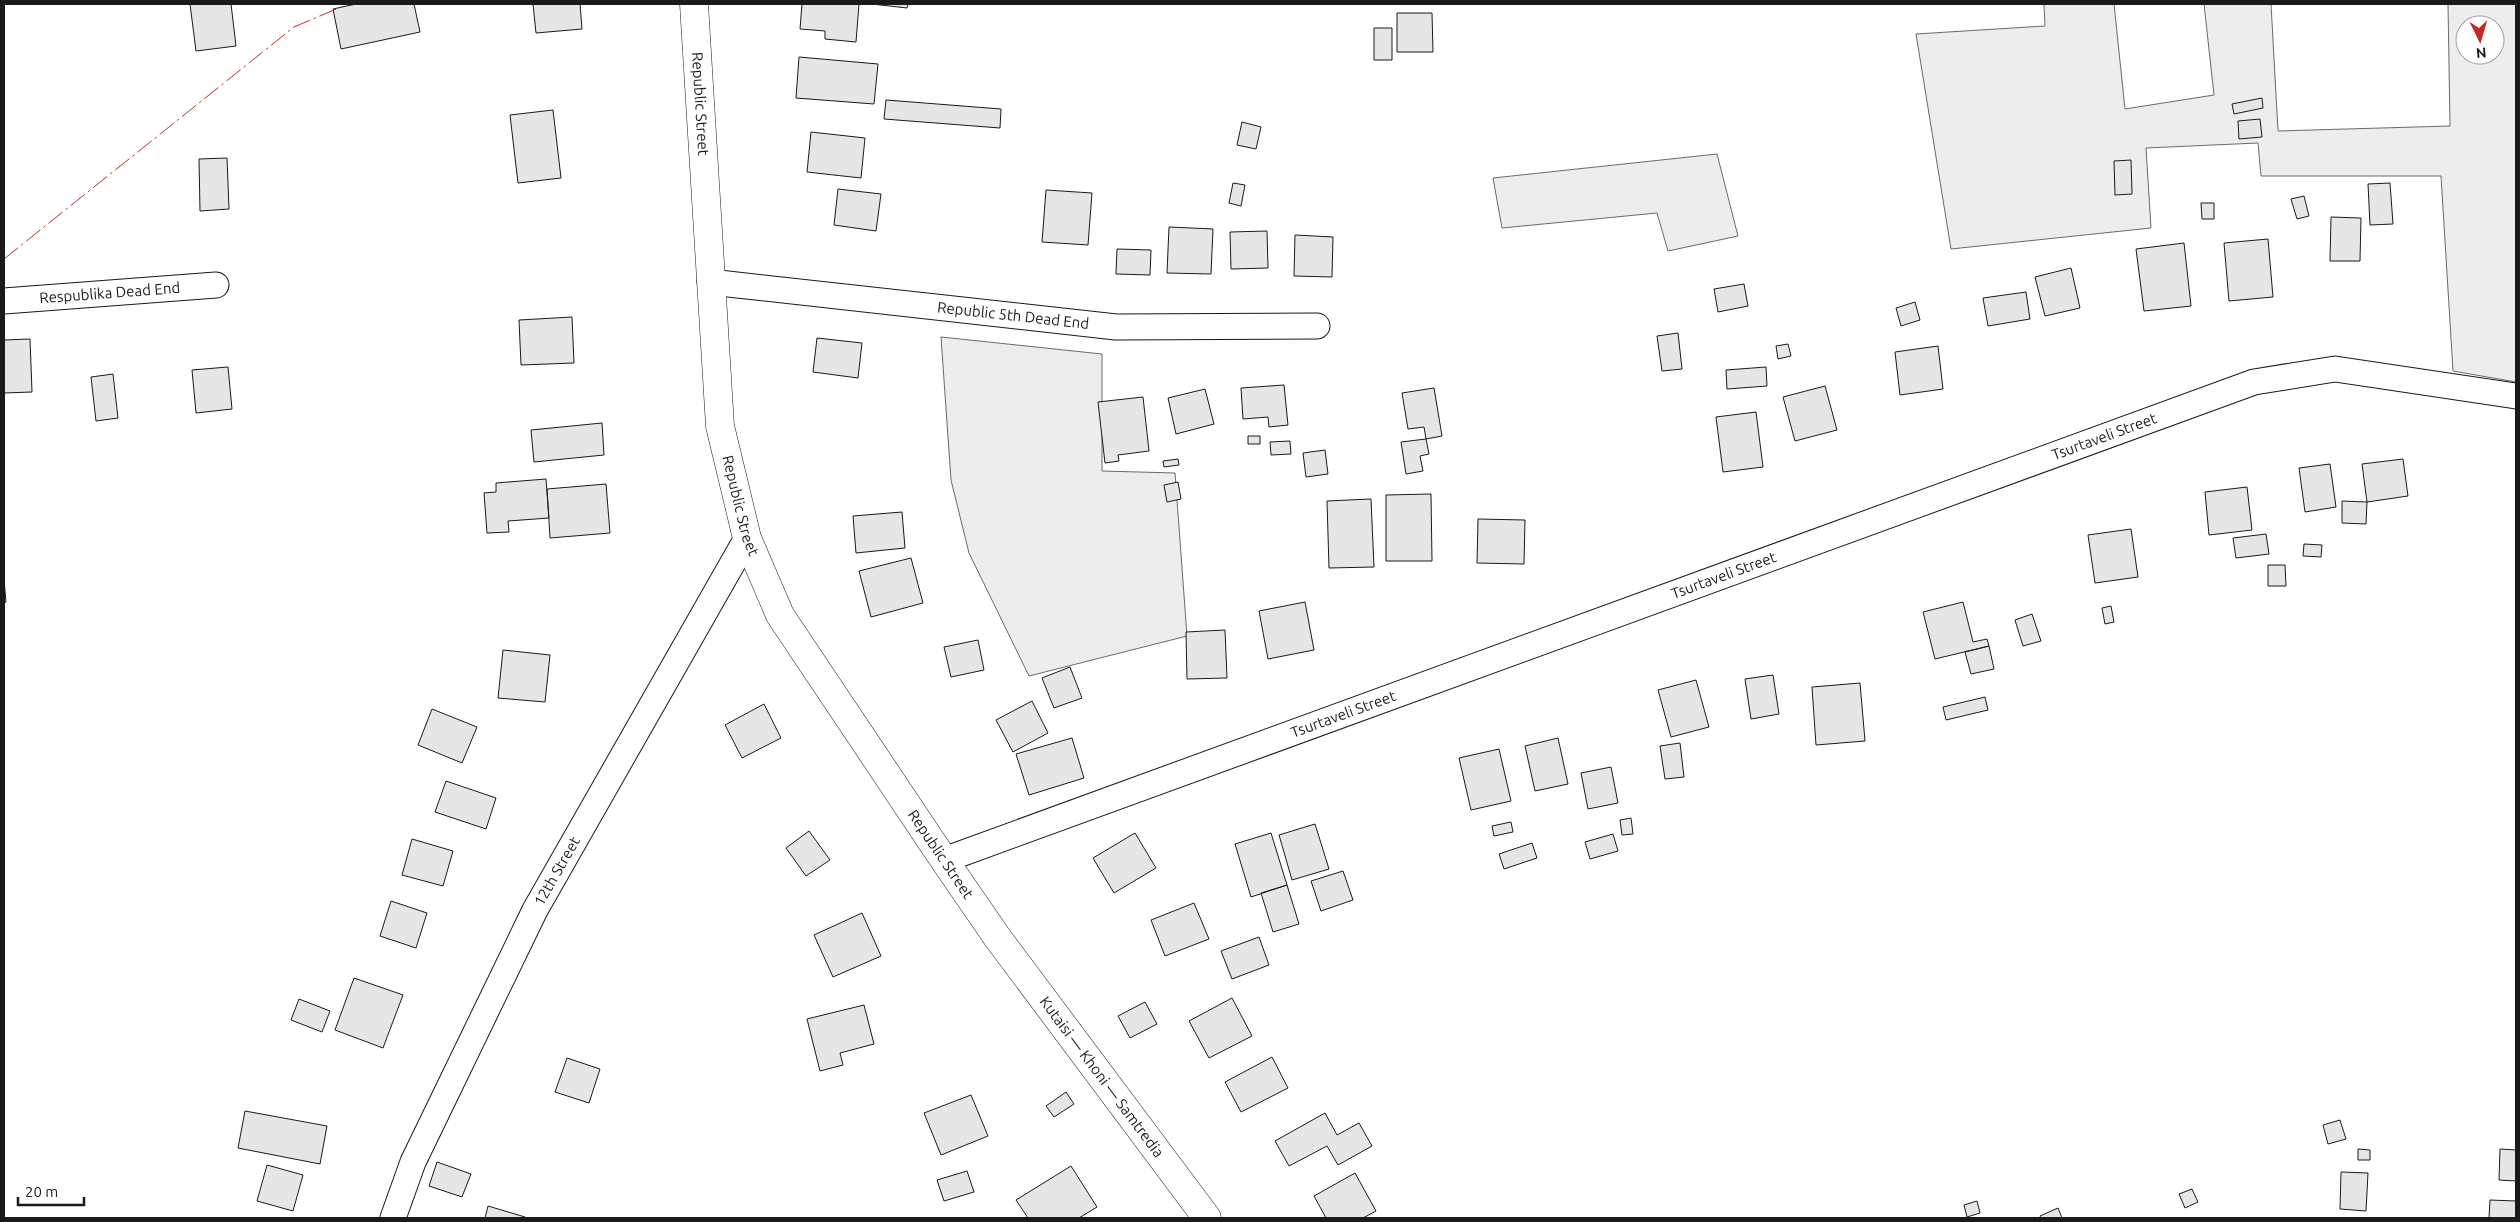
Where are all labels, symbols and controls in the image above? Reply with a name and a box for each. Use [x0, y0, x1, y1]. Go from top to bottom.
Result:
north arrow [2455, 15, 2505, 65]
text: N [2475, 45, 2487, 61]
street label: Republic Street [689, 52, 712, 156]
street label: Respublika Dead End [39, 279, 181, 306]
street label: Republic 5th Dead End [936, 298, 1090, 332]
street label: Tsurtaveli Street [2049, 409, 2159, 463]
street label: Republic Street [719, 453, 763, 559]
street label: Tsurtaveli Street [1669, 548, 1779, 602]
street label: Tsurtaveli Street [1288, 687, 1398, 741]
street label: Republic Street [905, 806, 977, 902]
street label: 12th Street [530, 833, 583, 909]
street label: Kutaisi — Khoni — Samtredia [1037, 993, 1168, 1160]
scale bar [18, 1174, 84, 1206]
text: 20 m [25, 1183, 58, 1200]

